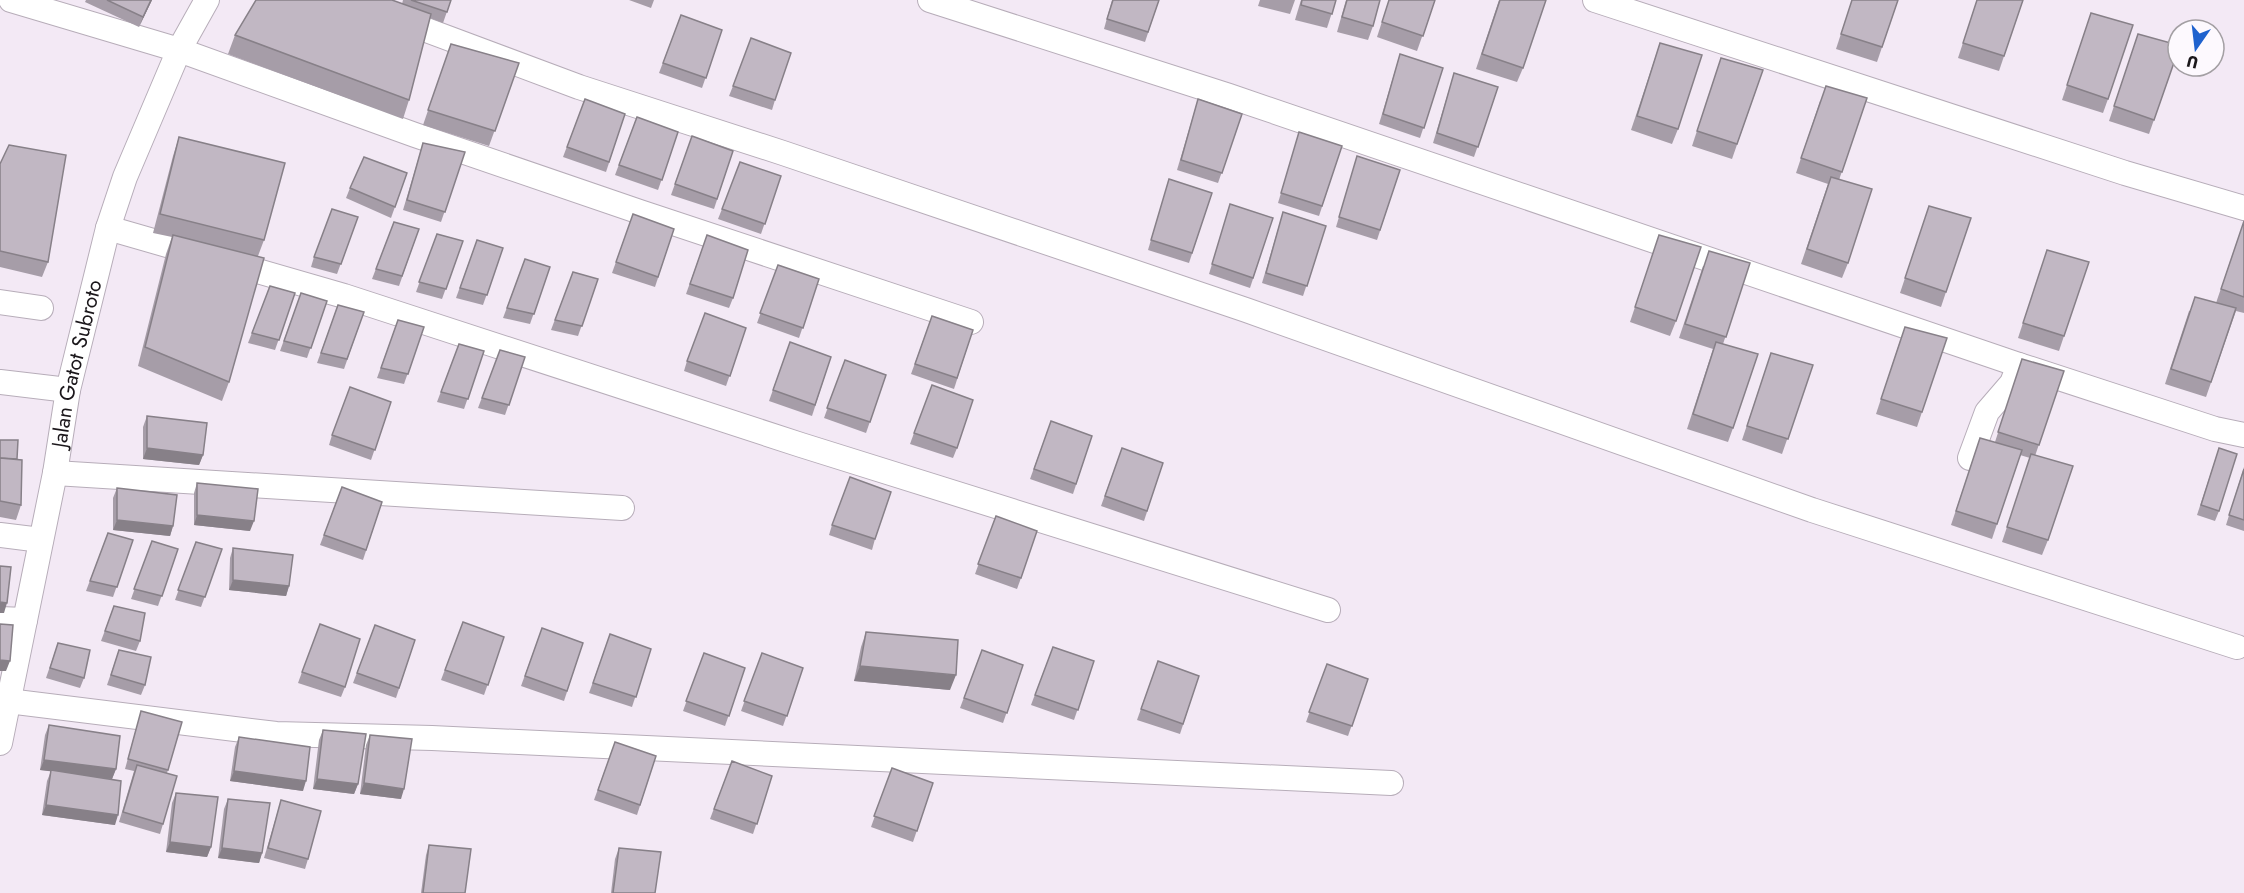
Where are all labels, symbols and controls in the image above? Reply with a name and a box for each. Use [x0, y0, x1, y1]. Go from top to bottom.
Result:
north arrow [2166, 18, 2226, 78]
text: U [2184, 50, 2201, 75]
street label: Jalan Gatot Subroto [44, 277, 110, 453]

